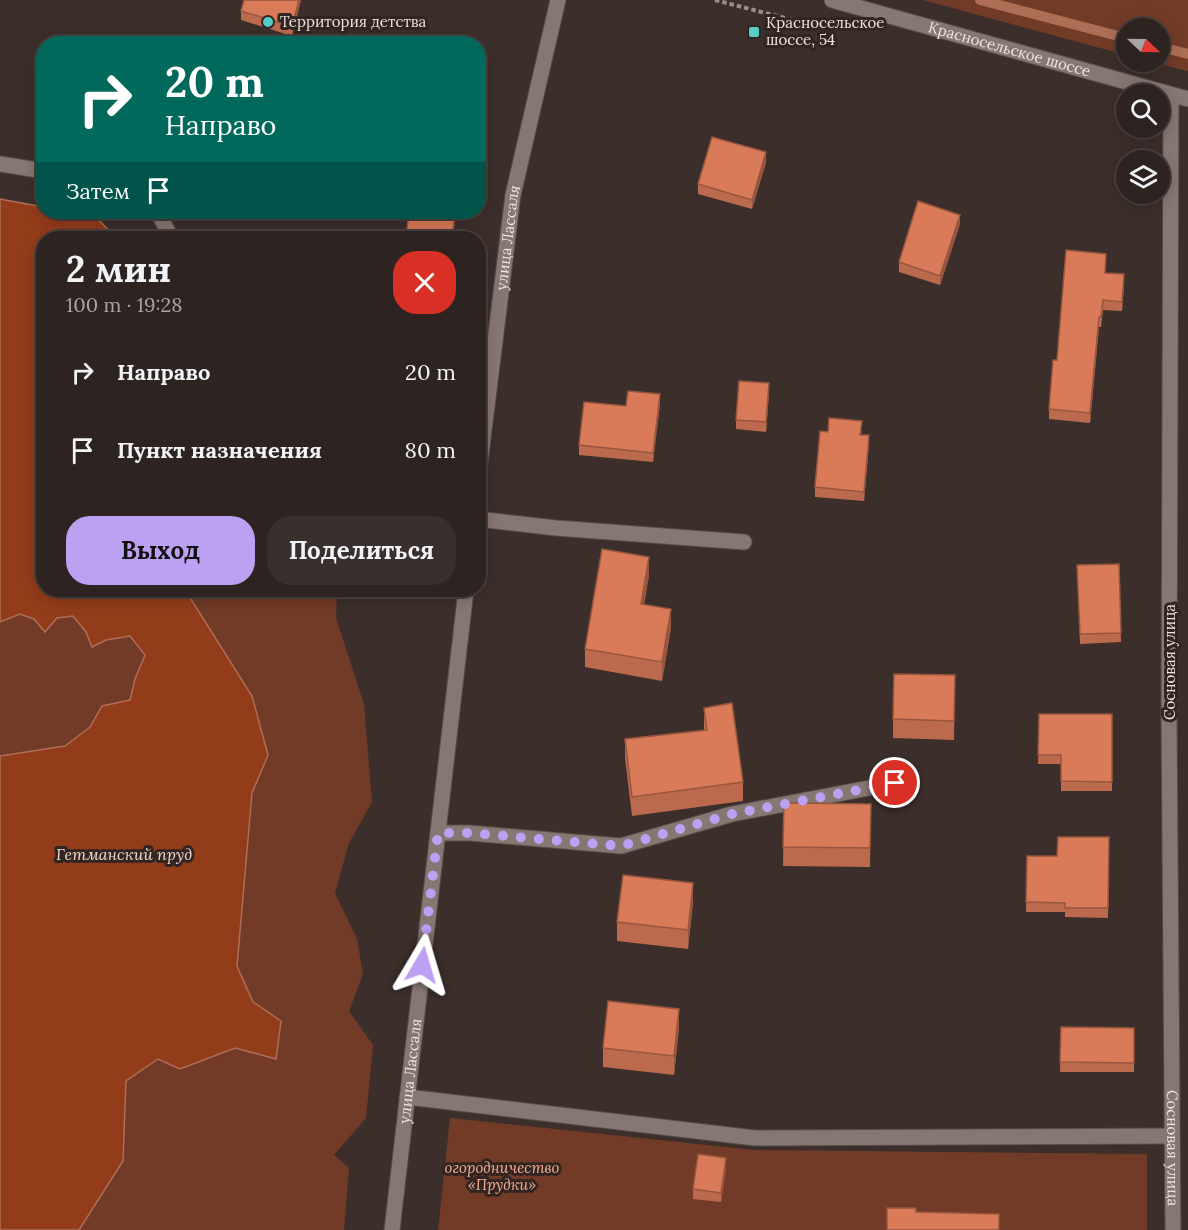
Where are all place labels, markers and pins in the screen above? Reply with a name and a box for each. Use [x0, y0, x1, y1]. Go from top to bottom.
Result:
place label: Территория детства [280, 12, 427, 31]
place label: Красносельское шоссе, 54 [766, 13, 884, 49]
marker: Территория детства [261, 15, 275, 29]
marker: Красносельское шоссе, 54 [747, 25, 761, 39]
pin [869, 757, 920, 808]

